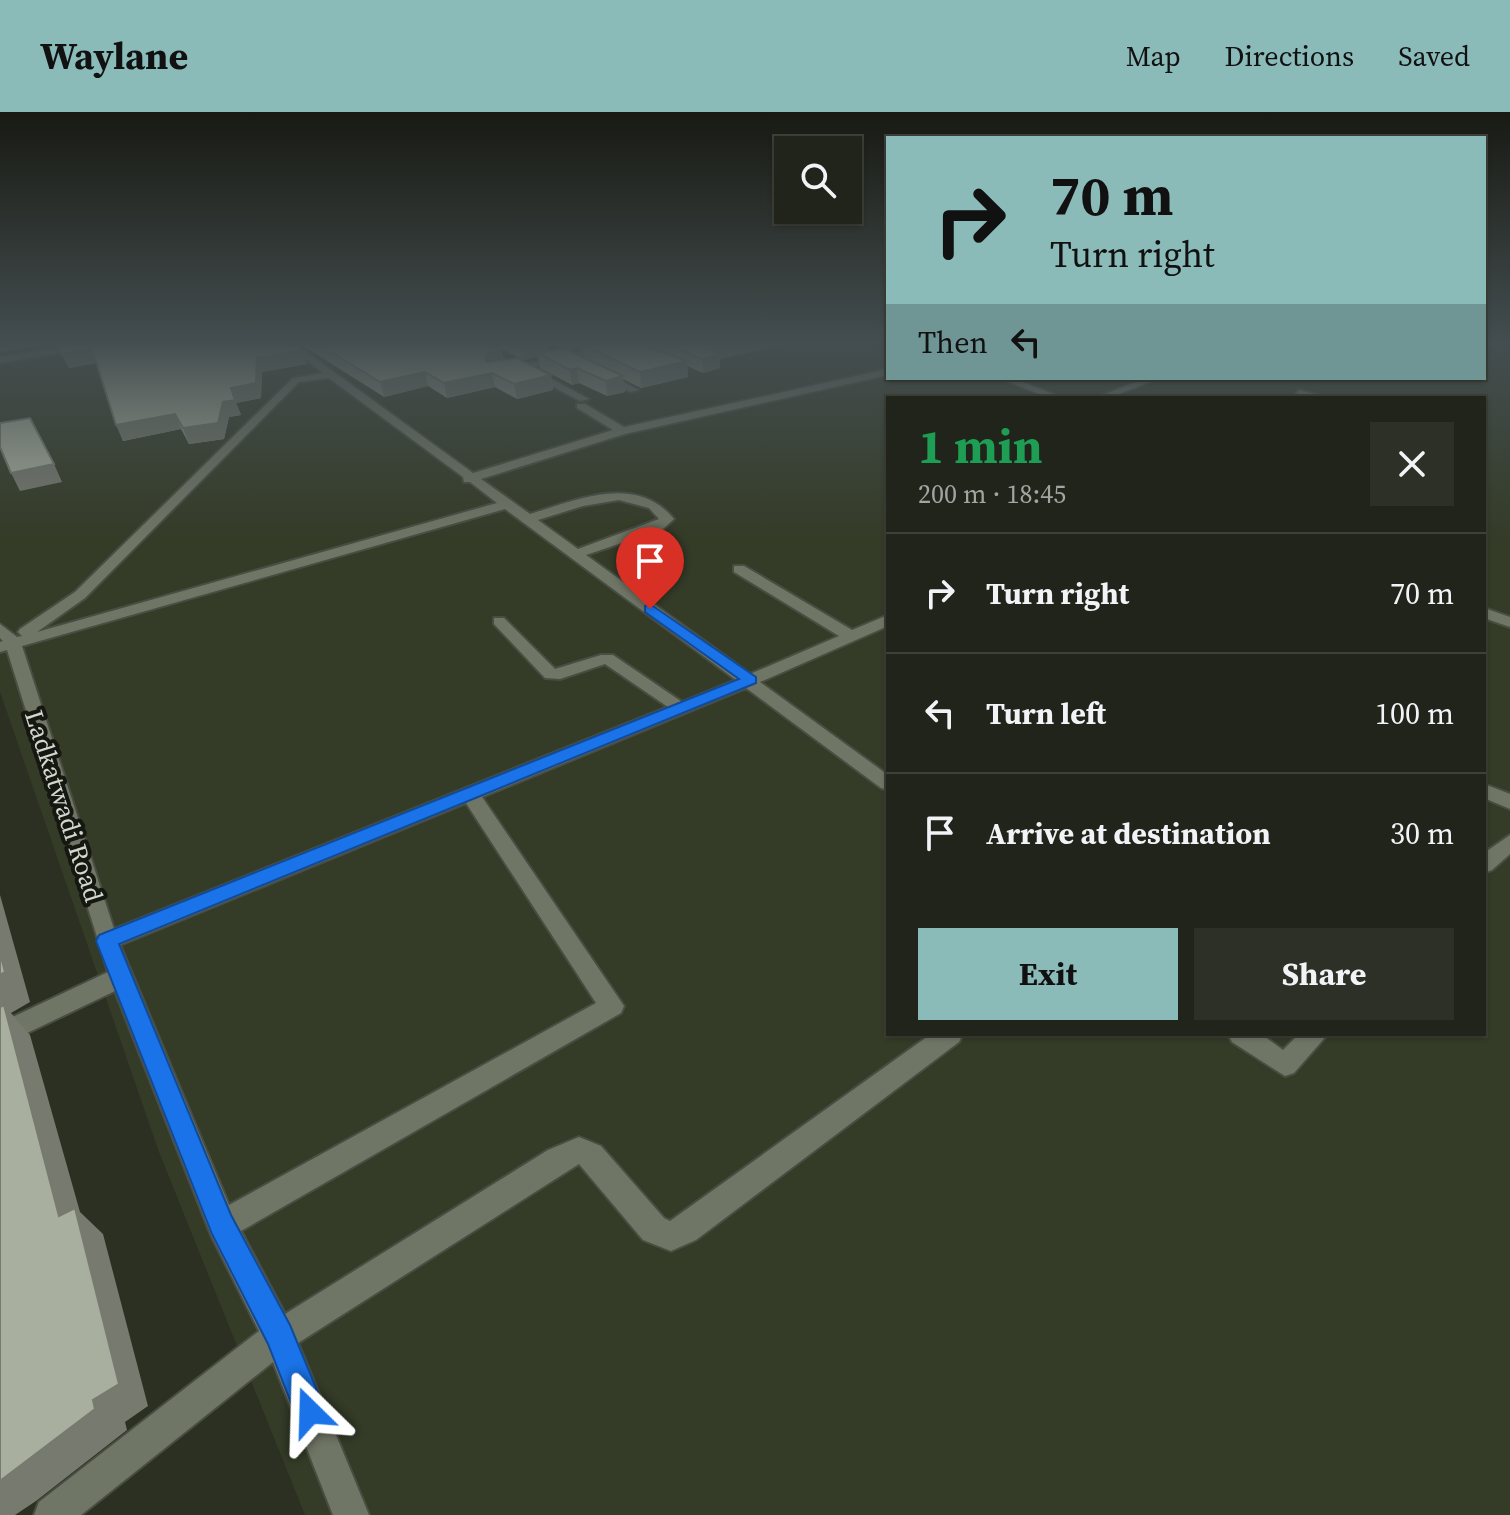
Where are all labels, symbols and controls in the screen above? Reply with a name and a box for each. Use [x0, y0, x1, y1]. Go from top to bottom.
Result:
text: Waylane [40, 30, 188, 82]
text: Map [1126, 37, 1181, 75]
text: Directions [1225, 37, 1354, 75]
text: Saved [1398, 37, 1470, 75]
map controls [774, 136, 862, 224]
button: search [774, 136, 862, 224]
text: 70 m [1050, 157, 1173, 234]
icon: right [918, 168, 1022, 272]
text: Turn right [1050, 230, 1215, 279]
icon: left [1004, 320, 1048, 364]
text: Then [918, 322, 988, 363]
text: 1 min [918, 413, 1043, 479]
button: close [1370, 422, 1454, 506]
text: 200 m · 18:45 [918, 476, 1066, 512]
pin [616, 527, 684, 609]
icon: arrive [628, 539, 672, 583]
icon: right [918, 571, 962, 615]
text: Turn right [986, 573, 1129, 614]
text: 70 m [1390, 573, 1454, 614]
icon: left [918, 691, 962, 735]
text: Turn left [986, 693, 1106, 734]
text: 100 m [1375, 693, 1454, 734]
street label: Ladkatwadi Road [16, 705, 112, 907]
icon: arrive [918, 811, 962, 855]
text: Arrive at destination [986, 813, 1271, 854]
text: 30 m [1390, 813, 1454, 854]
button: Exit [918, 928, 1178, 1020]
button: Share [1194, 928, 1454, 1020]
position arrow [268, 1370, 352, 1454]

